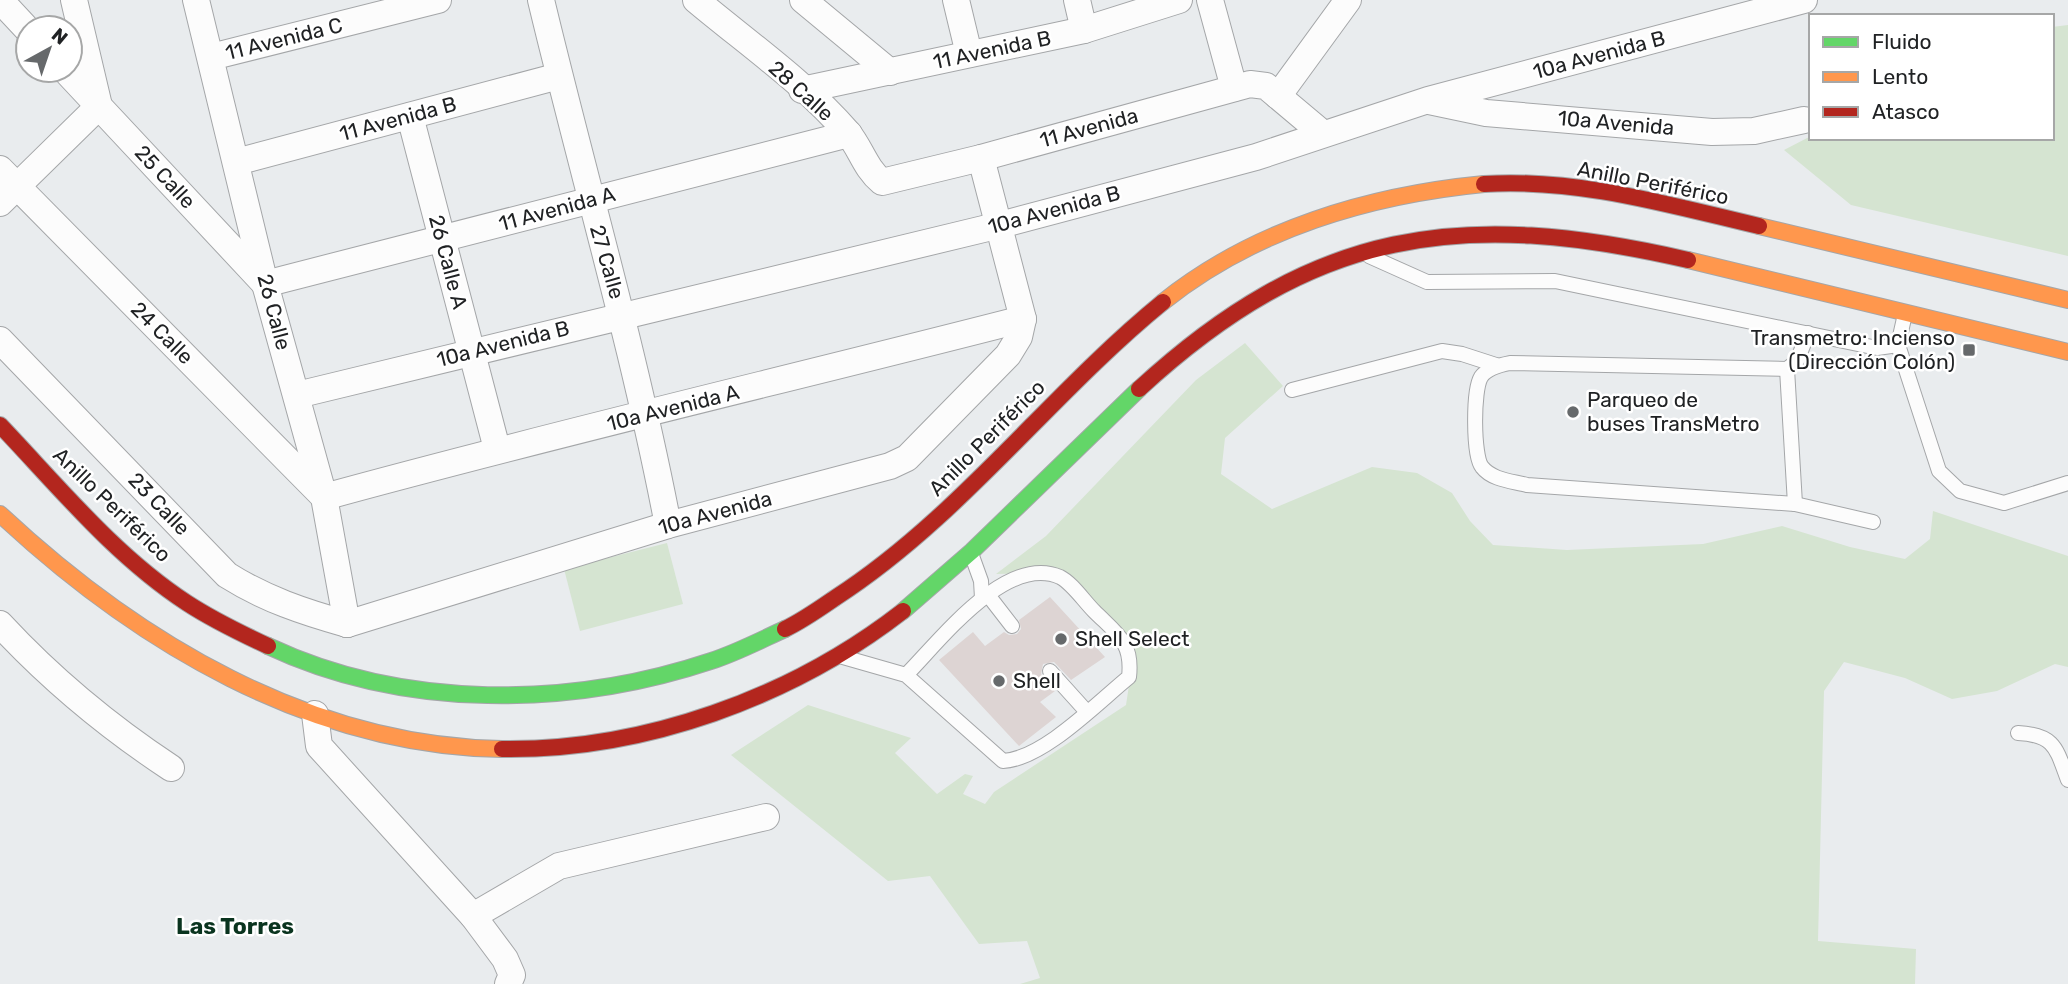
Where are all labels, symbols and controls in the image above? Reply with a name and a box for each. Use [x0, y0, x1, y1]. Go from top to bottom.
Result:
street label: 11 Avenida C [223, 12, 345, 65]
north arrow [14, 14, 84, 84]
legend [1809, 14, 2054, 140]
text: N [47, 23, 72, 50]
street label: 11 Avenida B [931, 25, 1053, 74]
street label: 10a Avenida B [1530, 25, 1668, 84]
text: Fluido [1872, 29, 1932, 54]
street label: 28 Calle [764, 55, 839, 126]
text: Lento [1872, 64, 1928, 89]
street label: 11 Avenida B [337, 91, 459, 146]
text: Atasco [1872, 99, 1940, 124]
street label: 11 Avenida [1037, 102, 1141, 153]
street label: 10a Avenida [1557, 105, 1675, 140]
street label: 25 Calle [130, 140, 201, 214]
street label: Anillo Periférico [1575, 156, 1731, 209]
street label: 10a Avenida B [985, 180, 1123, 239]
street label: 11 Avenida A [496, 181, 618, 236]
street label: 26 Calle A [424, 212, 473, 312]
street label: 27 Calle [585, 222, 630, 302]
street label: 26 Calle [252, 271, 297, 353]
street label: 24 Calle [126, 296, 199, 369]
street label: 10a Avenida B [434, 315, 572, 372]
place label: Transmetro: Incienso (Dirección Colón) [1750, 325, 1955, 374]
marker: Transmetro: Incienso (Dirección Colón) [1961, 342, 1977, 358]
street label: Anillo Periférico [923, 374, 1050, 501]
street label: 10a Avenida A [604, 379, 742, 436]
place label: Parqueo de buses TransMetro [1587, 387, 1760, 436]
marker: Parqueo de buses TransMetro [1565, 404, 1581, 420]
street label: Anillo Periférico [48, 442, 176, 567]
street label: 23 Calle [123, 467, 195, 540]
street label: 10a Avenida [655, 485, 775, 540]
place label: Shell Select [1075, 626, 1189, 651]
marker: Shell Select [1053, 631, 1069, 647]
place label: Shell [1013, 668, 1061, 693]
marker: Shell [991, 673, 1007, 689]
district label: Las Torres [176, 912, 294, 940]

